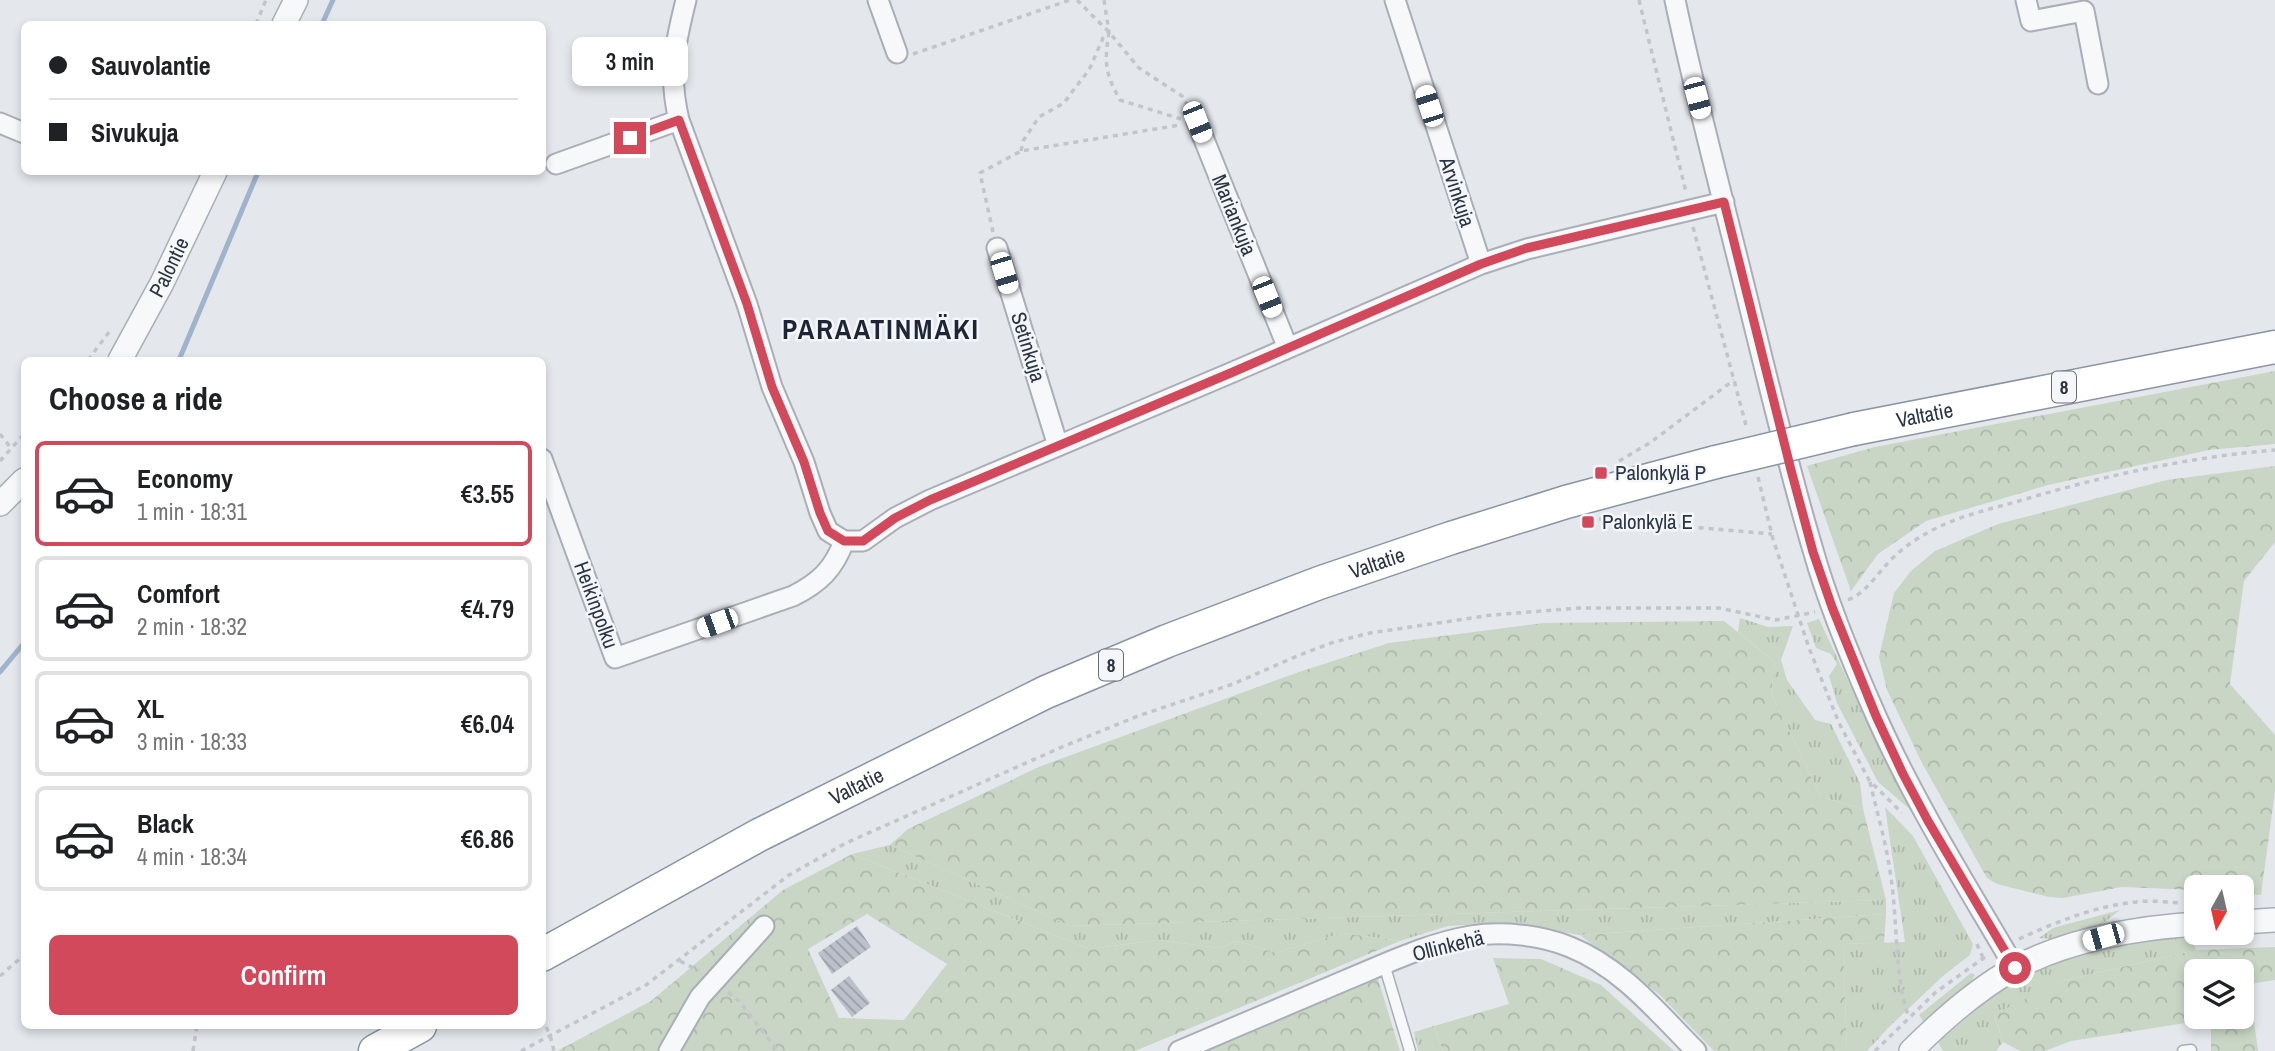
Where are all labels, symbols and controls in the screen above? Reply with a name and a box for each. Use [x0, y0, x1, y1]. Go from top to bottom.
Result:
callout: 3 min [572, 37, 688, 86]
text: 3 min [606, 46, 654, 77]
text: Sauvolantie [91, 48, 211, 83]
car [1682, 75, 1713, 121]
car [1413, 83, 1446, 129]
car [1180, 99, 1215, 145]
text: Sivukuja [91, 115, 179, 150]
route end [614, 122, 646, 154]
street label: Arvinkuja [1432, 152, 1482, 231]
street label: Mariankuja [1205, 170, 1264, 260]
street label: Palontie [142, 232, 196, 302]
car [988, 250, 1021, 296]
car [1250, 274, 1285, 320]
street label: Setinkuja [1004, 308, 1053, 386]
district label: PARAATINMÄKI [782, 310, 980, 348]
road number: 8 [2052, 372, 2076, 402]
text: Choose a ride [49, 377, 223, 420]
street label: Valtatie [1894, 395, 1955, 434]
place label: Palonkylä P [1615, 458, 1706, 487]
text: Economy [137, 461, 233, 496]
icon: car [53, 462, 116, 525]
marker: Palonkylä P [1593, 465, 1609, 481]
text: €3.55 [461, 476, 514, 511]
text: 1 min · 18:31 [137, 496, 247, 527]
place label: Palonkylä E [1602, 507, 1693, 536]
marker: Palonkylä E [1580, 514, 1596, 530]
street label: Valtatie [1345, 540, 1409, 586]
street label: Heikinpolku [567, 557, 626, 653]
text: Comfort [137, 576, 220, 611]
icon: car [53, 577, 116, 640]
text: €4.79 [461, 591, 514, 626]
car [694, 606, 741, 640]
text: 2 min · 18:32 [137, 611, 247, 642]
road number: 8 [1099, 650, 1123, 680]
text: XL [137, 691, 164, 726]
icon: car [53, 692, 116, 755]
text: €6.04 [461, 706, 514, 741]
text: 3 min · 18:33 [137, 726, 247, 757]
street label: Valtatie [824, 760, 888, 812]
text: Black [137, 806, 194, 841]
icon: car [53, 807, 116, 870]
text: €6.86 [461, 821, 514, 856]
text: 4 min · 18:34 [137, 841, 247, 872]
north arrow [2184, 875, 2254, 945]
map controls [2184, 875, 2254, 1029]
car [2080, 921, 2127, 953]
street label: Ollinkehä [1409, 923, 1487, 968]
button: Confirm [49, 935, 518, 1015]
route start [1999, 952, 2031, 984]
button: layers [2184, 959, 2254, 1029]

